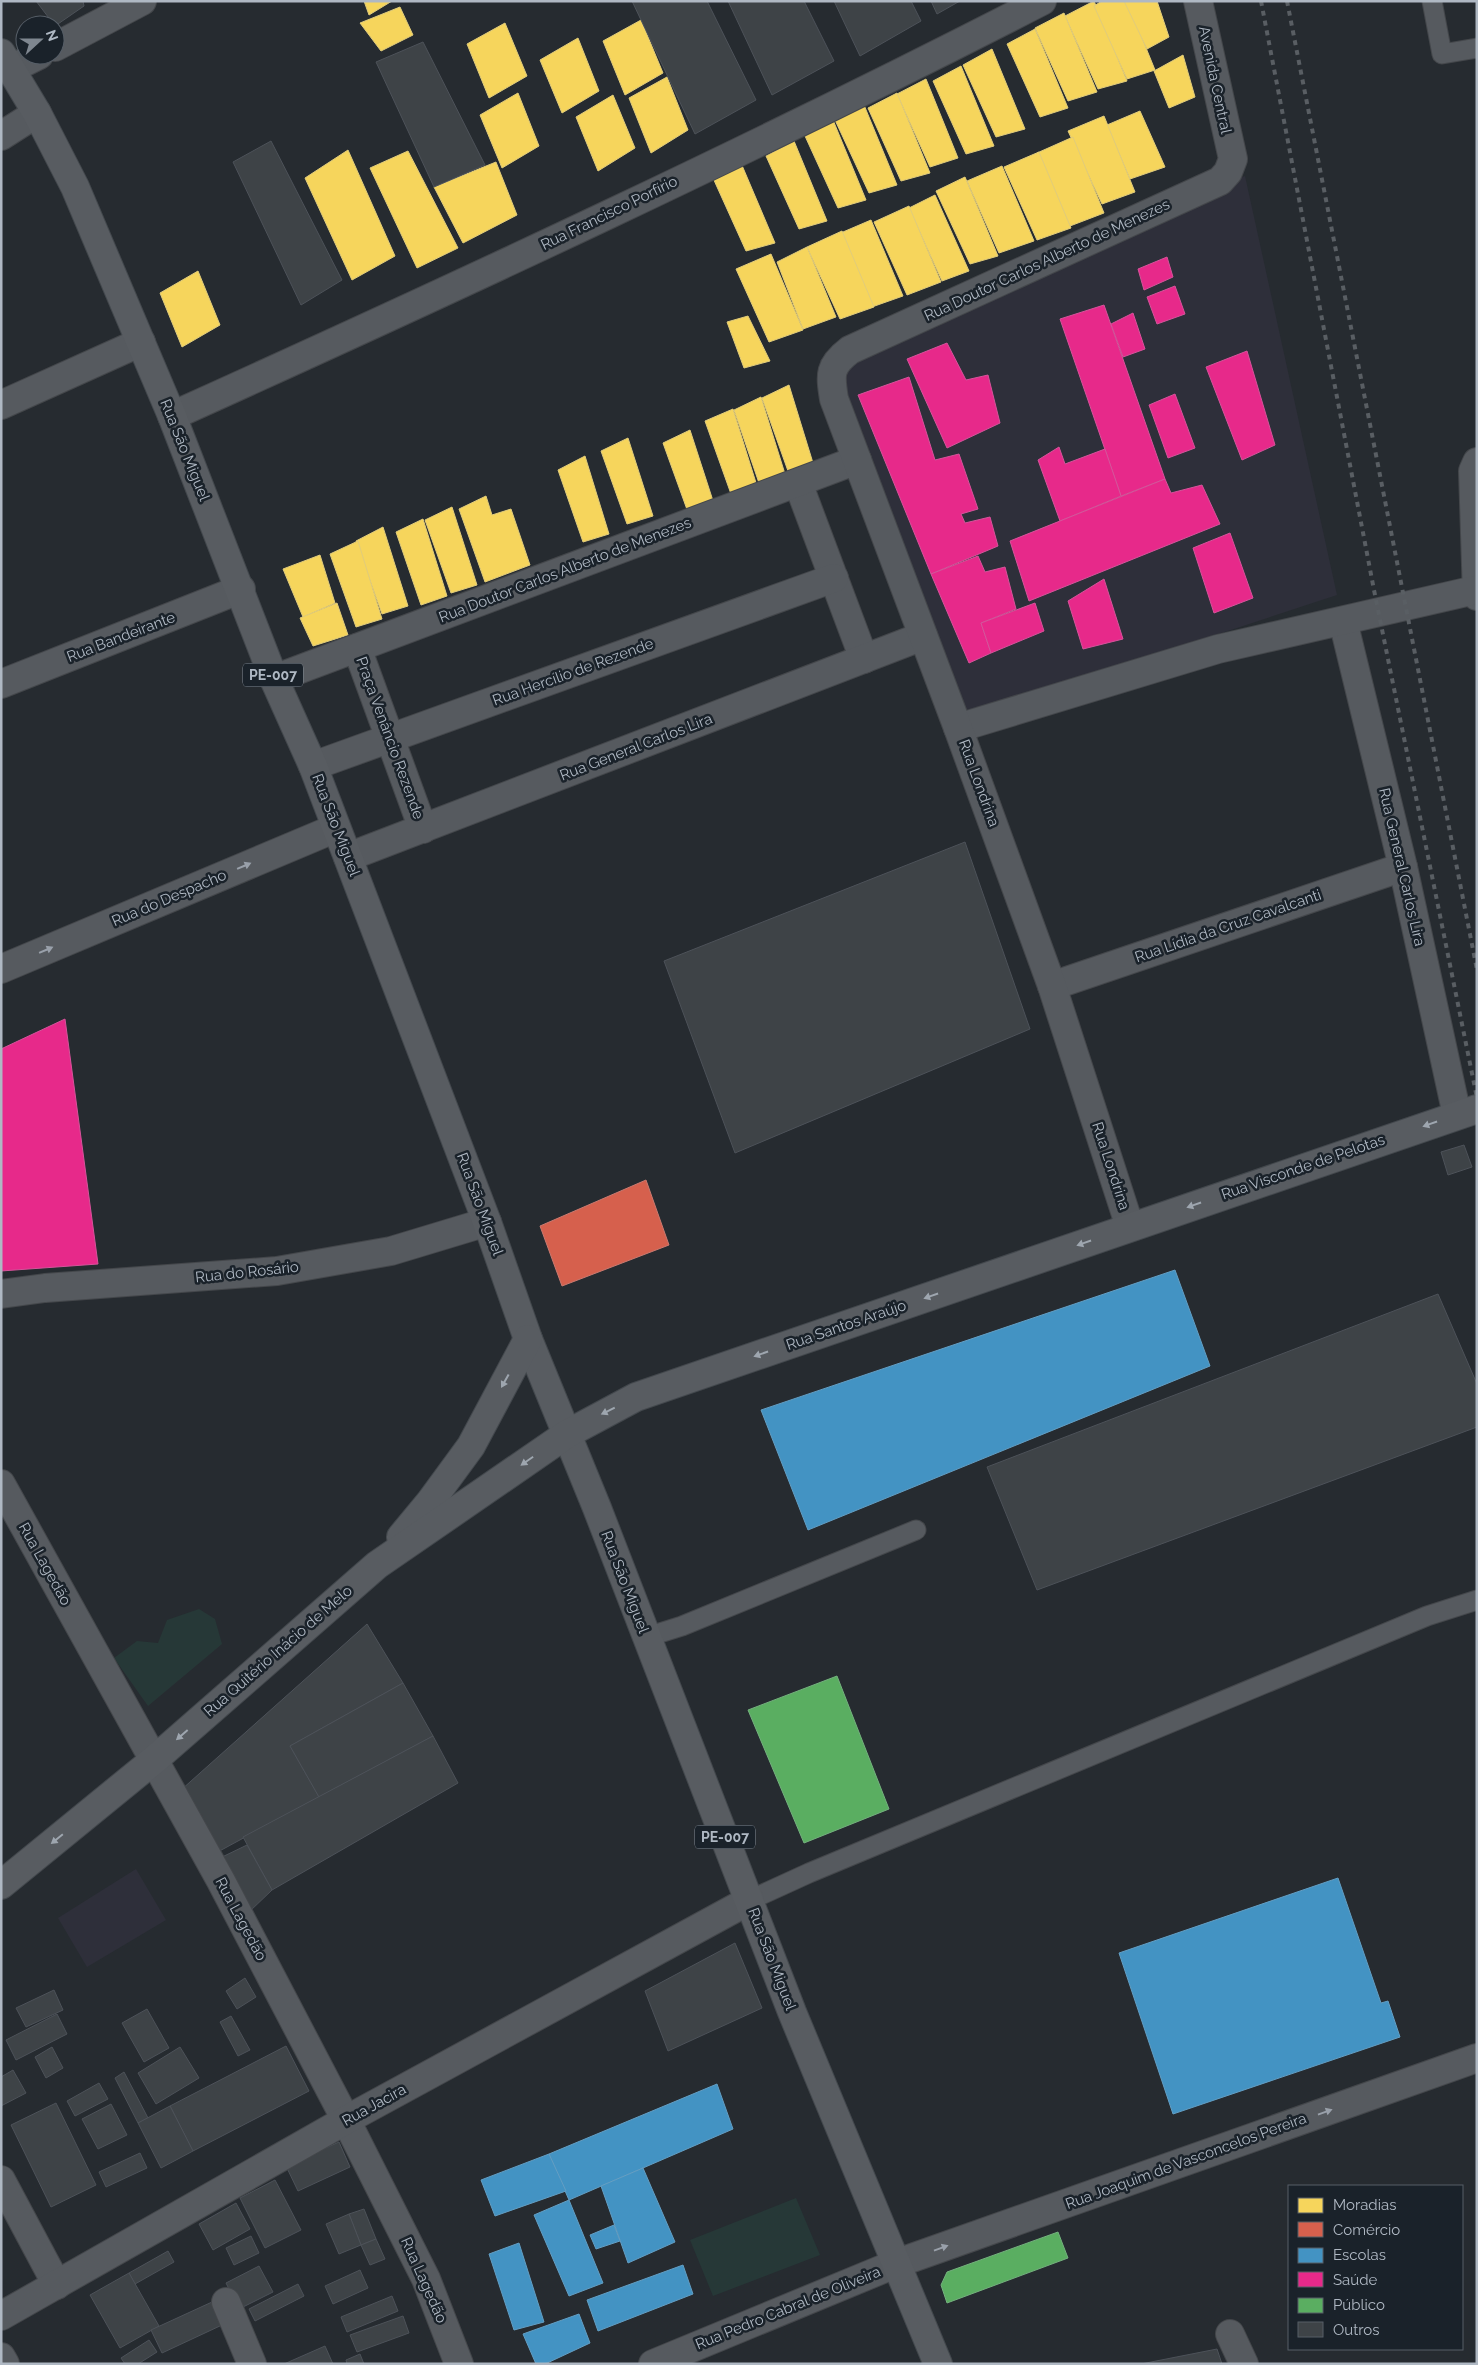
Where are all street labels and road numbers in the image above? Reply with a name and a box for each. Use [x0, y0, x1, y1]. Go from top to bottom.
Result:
street label: Avenida Central [1195, 24, 1235, 136]
street label: Rua Francisco Porfírio [538, 172, 680, 254]
street label: Rua Doutor Carlos Alberto de Menezes [921, 195, 1173, 325]
street label: Rua São Miguel [156, 397, 214, 504]
street label: Rua Doutor Carlos Alberto de Menezes [436, 513, 694, 627]
street label: Rua Bandeirante [64, 608, 178, 666]
street label: Rua Hercílio de Rezende [490, 634, 656, 710]
street label: Praça Venâncio Rezende [352, 654, 428, 822]
road number: PE-007 [243, 664, 303, 686]
street label: Rua General Carlos Lira [557, 710, 715, 784]
street label: Rua Londrina [955, 737, 1003, 829]
street label: Rua São Miguel [308, 771, 364, 880]
street label: Rua General Carlos Lira [1375, 786, 1429, 948]
street label: Rua do Despacho [109, 866, 229, 930]
street label: Rua Lídia da Cruz Cavalcanti [1132, 886, 1324, 966]
street label: Rua Londrina [1088, 1120, 1134, 1212]
street label: Rua Visconde de Pelotas [1219, 1131, 1387, 1203]
street label: Rua São Miguel [453, 1150, 507, 1259]
street label: Rua do Rosário [194, 1258, 300, 1286]
street label: Rua Santos Araújo [784, 1296, 908, 1354]
street label: Rua Lagedão [15, 1519, 75, 1609]
street label: Rua São Miguel [597, 1528, 653, 1637]
street label: Rua Quitério Inácio de Melo [200, 1582, 356, 1720]
road number: PE-007 [695, 1825, 755, 1848]
street label: Rua Lagedão [211, 1874, 271, 1964]
street label: Rua São Miguel [744, 1905, 800, 2014]
street label: Rua Jacira [339, 2080, 409, 2130]
street label: Rua Joaquim de Vasconcelos Pereira [1063, 2109, 1309, 2213]
street label: Rua Lagedão [397, 2234, 451, 2326]
street label: Rua Pedro Cabral de Oliveira [693, 2263, 883, 2353]

